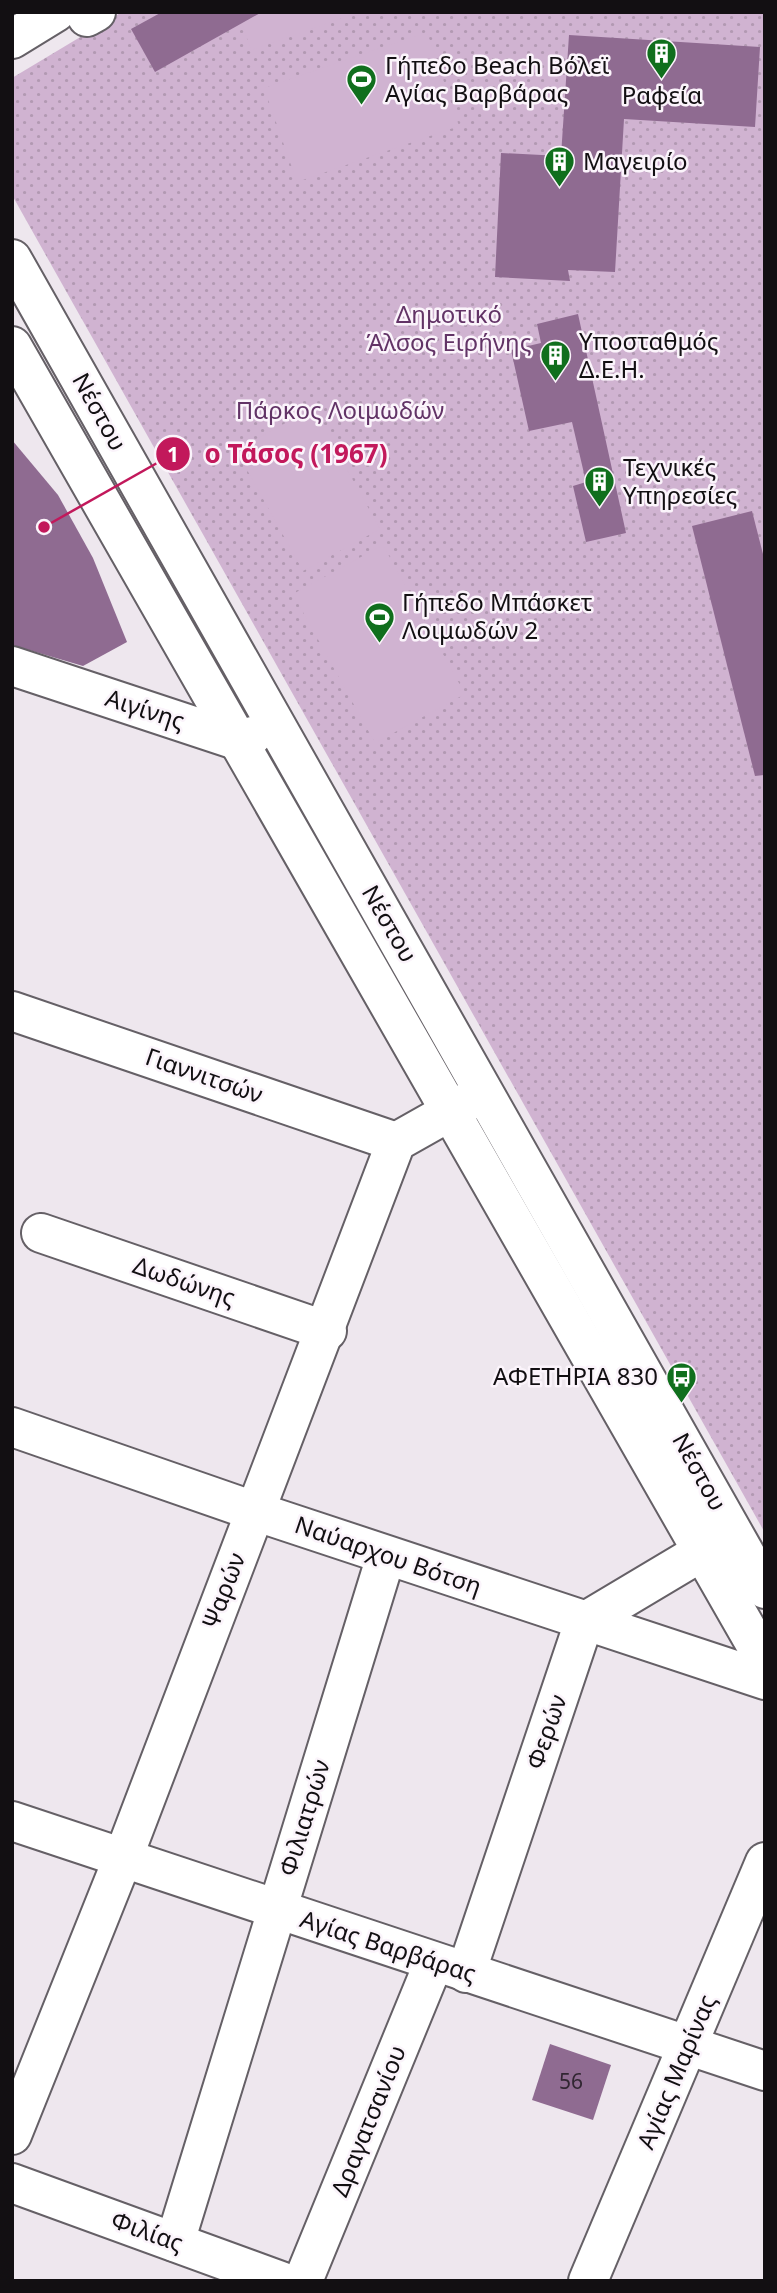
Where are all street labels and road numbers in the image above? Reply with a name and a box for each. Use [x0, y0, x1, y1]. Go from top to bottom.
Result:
street label: Νέστου [65, 366, 135, 456]
street label: Αιγίνης [102, 680, 189, 737]
street label: Νέστου [355, 879, 426, 968]
street label: Γιαννιτσών [141, 1039, 268, 1110]
street label: Δωδώνης [129, 1248, 240, 1313]
street label: Νέστου [665, 1426, 735, 1516]
street label: Ναύαρχου Βότση [291, 1507, 486, 1602]
street label: Ψαρών [193, 1548, 252, 1633]
street label: Φερών [517, 1690, 574, 1773]
street label: Φιλιατρών [270, 1755, 337, 1880]
street label: Αγίας Βαρβάρας [296, 1902, 481, 1990]
street label: Αγίας Μαρίνας [628, 1989, 723, 2154]
street label: Δραγατσανίου [322, 2040, 413, 2201]
street label: Φιλίας [107, 2202, 188, 2259]

